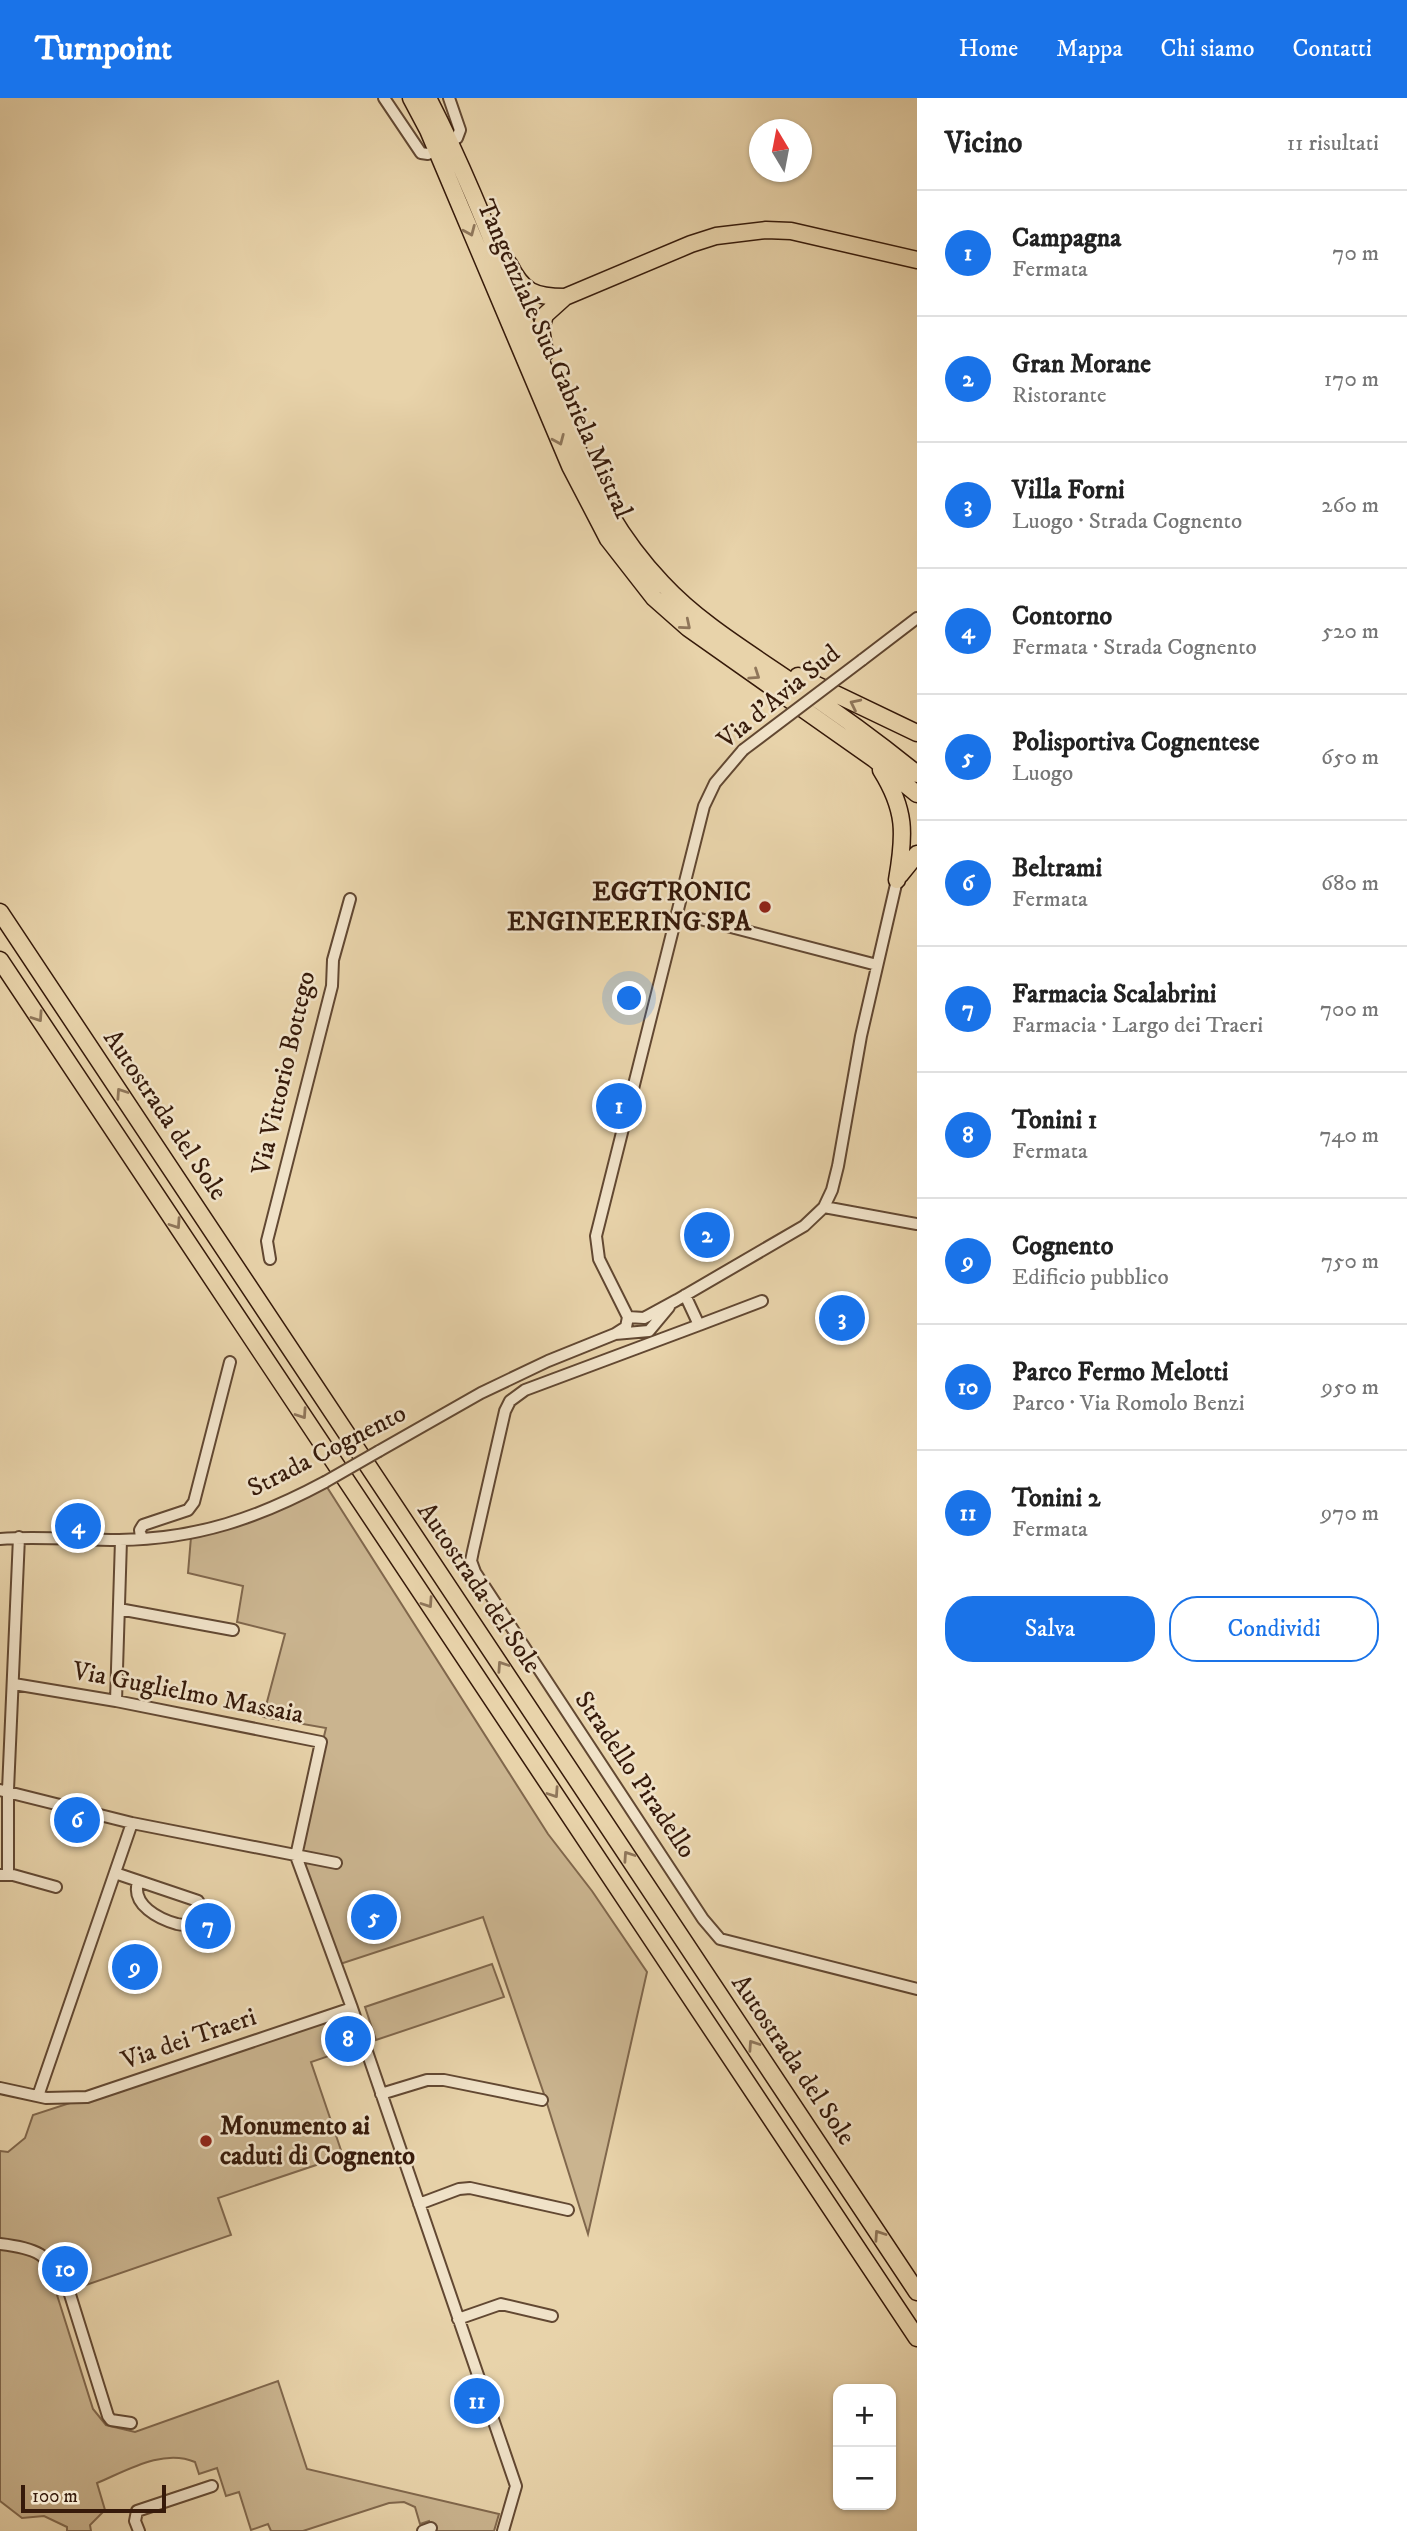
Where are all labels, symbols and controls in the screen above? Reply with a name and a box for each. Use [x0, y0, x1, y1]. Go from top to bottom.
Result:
text: Turnpoint [35, 29, 172, 70]
text: Home [959, 34, 1018, 64]
text: Mappa [1056, 34, 1123, 64]
text: Chi siamo [1161, 34, 1255, 64]
text: Contatti [1293, 34, 1372, 64]
north arrow [749, 119, 812, 182]
text: Vicino [945, 125, 1022, 162]
text: 11 risultati [1287, 129, 1379, 158]
street label: Tangenziale Sud Gabriela Mistral [469, 194, 639, 524]
text: Campagna [1012, 222, 1121, 255]
one-way arrow [462, 224, 476, 236]
text: 1 [964, 239, 972, 268]
text: 70 m [1332, 239, 1379, 268]
text: Fermata [1012, 255, 1088, 284]
text: Gran Morane [1012, 348, 1151, 381]
text: 2 [962, 365, 974, 394]
text: 170 m [1324, 365, 1379, 394]
text: Ristorante [1012, 381, 1107, 410]
one-way arrow [550, 434, 564, 446]
text: Villa Forni [1012, 474, 1125, 507]
text: 3 [964, 491, 972, 520]
text: 260 m [1321, 491, 1379, 520]
text: Luogo · Strada Cognento [1012, 507, 1242, 536]
text: Contorno [1012, 600, 1112, 633]
one-way arrow [679, 617, 691, 630]
text: 4 [961, 617, 975, 646]
text: 520 m [1322, 617, 1379, 646]
text: Fermata · Strada Cognento [1012, 633, 1257, 662]
street label: Via d'Avia Sud [710, 637, 847, 757]
one-way arrow [747, 667, 760, 680]
one-way arrow [850, 698, 862, 712]
text: Polisportiva Cognentese [1012, 726, 1260, 759]
text: 5 [962, 743, 974, 772]
text: 650 m [1321, 743, 1379, 772]
text: Luogo [1012, 759, 1073, 788]
text: Beltrami [1012, 852, 1102, 885]
text: 6 [962, 869, 974, 898]
text: 680 m [1321, 869, 1379, 898]
place label: EGGTRONIC ENGINEERING SPA [507, 876, 752, 939]
text: Fermata [1012, 885, 1088, 914]
marker: EGGTRONIC ENGINEERING SPA [757, 899, 773, 915]
street label: Via Vittorio Bottego [244, 968, 323, 1179]
text: Farmacia Scalabrini [1012, 978, 1216, 1011]
your location [612, 981, 646, 1015]
text: 7 [962, 995, 974, 1024]
text: 700 m [1320, 995, 1379, 1024]
one-way arrow [30, 1009, 42, 1022]
text: Farmacia · Largo dei Traeri [1012, 1011, 1263, 1040]
street label: Autostrada del Sole [96, 1023, 234, 1207]
pin: 1 [596, 1080, 642, 1132]
one-way arrow [117, 1088, 130, 1101]
text: Tonini 1 [1012, 1104, 1097, 1137]
text: 8 [962, 1121, 974, 1150]
text: 740 m [1319, 1121, 1379, 1150]
text: Fermata [1012, 1137, 1088, 1166]
pin: 2 [684, 1209, 730, 1261]
one-way arrow [168, 1217, 181, 1230]
text: Cognento [1012, 1230, 1113, 1263]
text: 9 [962, 1247, 974, 1276]
text: 750 m [1321, 1247, 1379, 1276]
text: Edificio pubblico [1012, 1263, 1169, 1292]
pin: 3 [819, 1292, 865, 1344]
text: Parco Fermo Melotti [1012, 1356, 1228, 1389]
text: 10 [958, 1373, 978, 1402]
text: 950 m [1322, 1373, 1379, 1402]
text: Parco · Via Romolo Benzi [1012, 1389, 1245, 1418]
street label: Strada Cognento [242, 1397, 412, 1505]
one-way arrow [294, 1406, 306, 1419]
text: Tonini 2 [1012, 1482, 1101, 1515]
street label: Autostrada del Sole [410, 1496, 548, 1680]
text: 11 [960, 1499, 976, 1528]
text: 970 m [1321, 1499, 1379, 1528]
pin: 4 [55, 1500, 101, 1552]
text: Fermata [1012, 1515, 1088, 1544]
one-way arrow [420, 1595, 432, 1608]
button: Salva [945, 1596, 1155, 1662]
button: Condividi [1169, 1596, 1379, 1662]
street label: Via Guglielmo Massaia [69, 1654, 306, 1732]
one-way arrow [498, 1661, 510, 1674]
street label: Stradello Piradello [567, 1685, 703, 1865]
one-way arrow [546, 1785, 558, 1798]
pin: 6 [54, 1794, 100, 1846]
one-way arrow [623, 1850, 636, 1863]
pin: 5 [351, 1891, 397, 1943]
pin: 7 [185, 1900, 231, 1952]
pin: 9 [112, 1941, 158, 1993]
street label: Autostrada del Sole [724, 1968, 862, 2152]
street label: Via dei Traeri [116, 2001, 261, 2078]
pin: 8 [325, 2013, 371, 2065]
one-way arrow [749, 2040, 762, 2053]
place label: Monumento ai caduti di Cognento [220, 2110, 415, 2173]
marker: Monumento ai caduti di Cognento [198, 2133, 214, 2149]
one-way arrow [874, 2229, 887, 2242]
pin: 10 [42, 2243, 88, 2295]
pin: 11 [454, 2375, 500, 2427]
map controls [833, 2384, 896, 2510]
button: + [833, 2384, 896, 2447]
button: − [833, 2447, 896, 2510]
scale bar [21, 2482, 166, 2514]
text: 100 m [32, 2485, 78, 2508]

